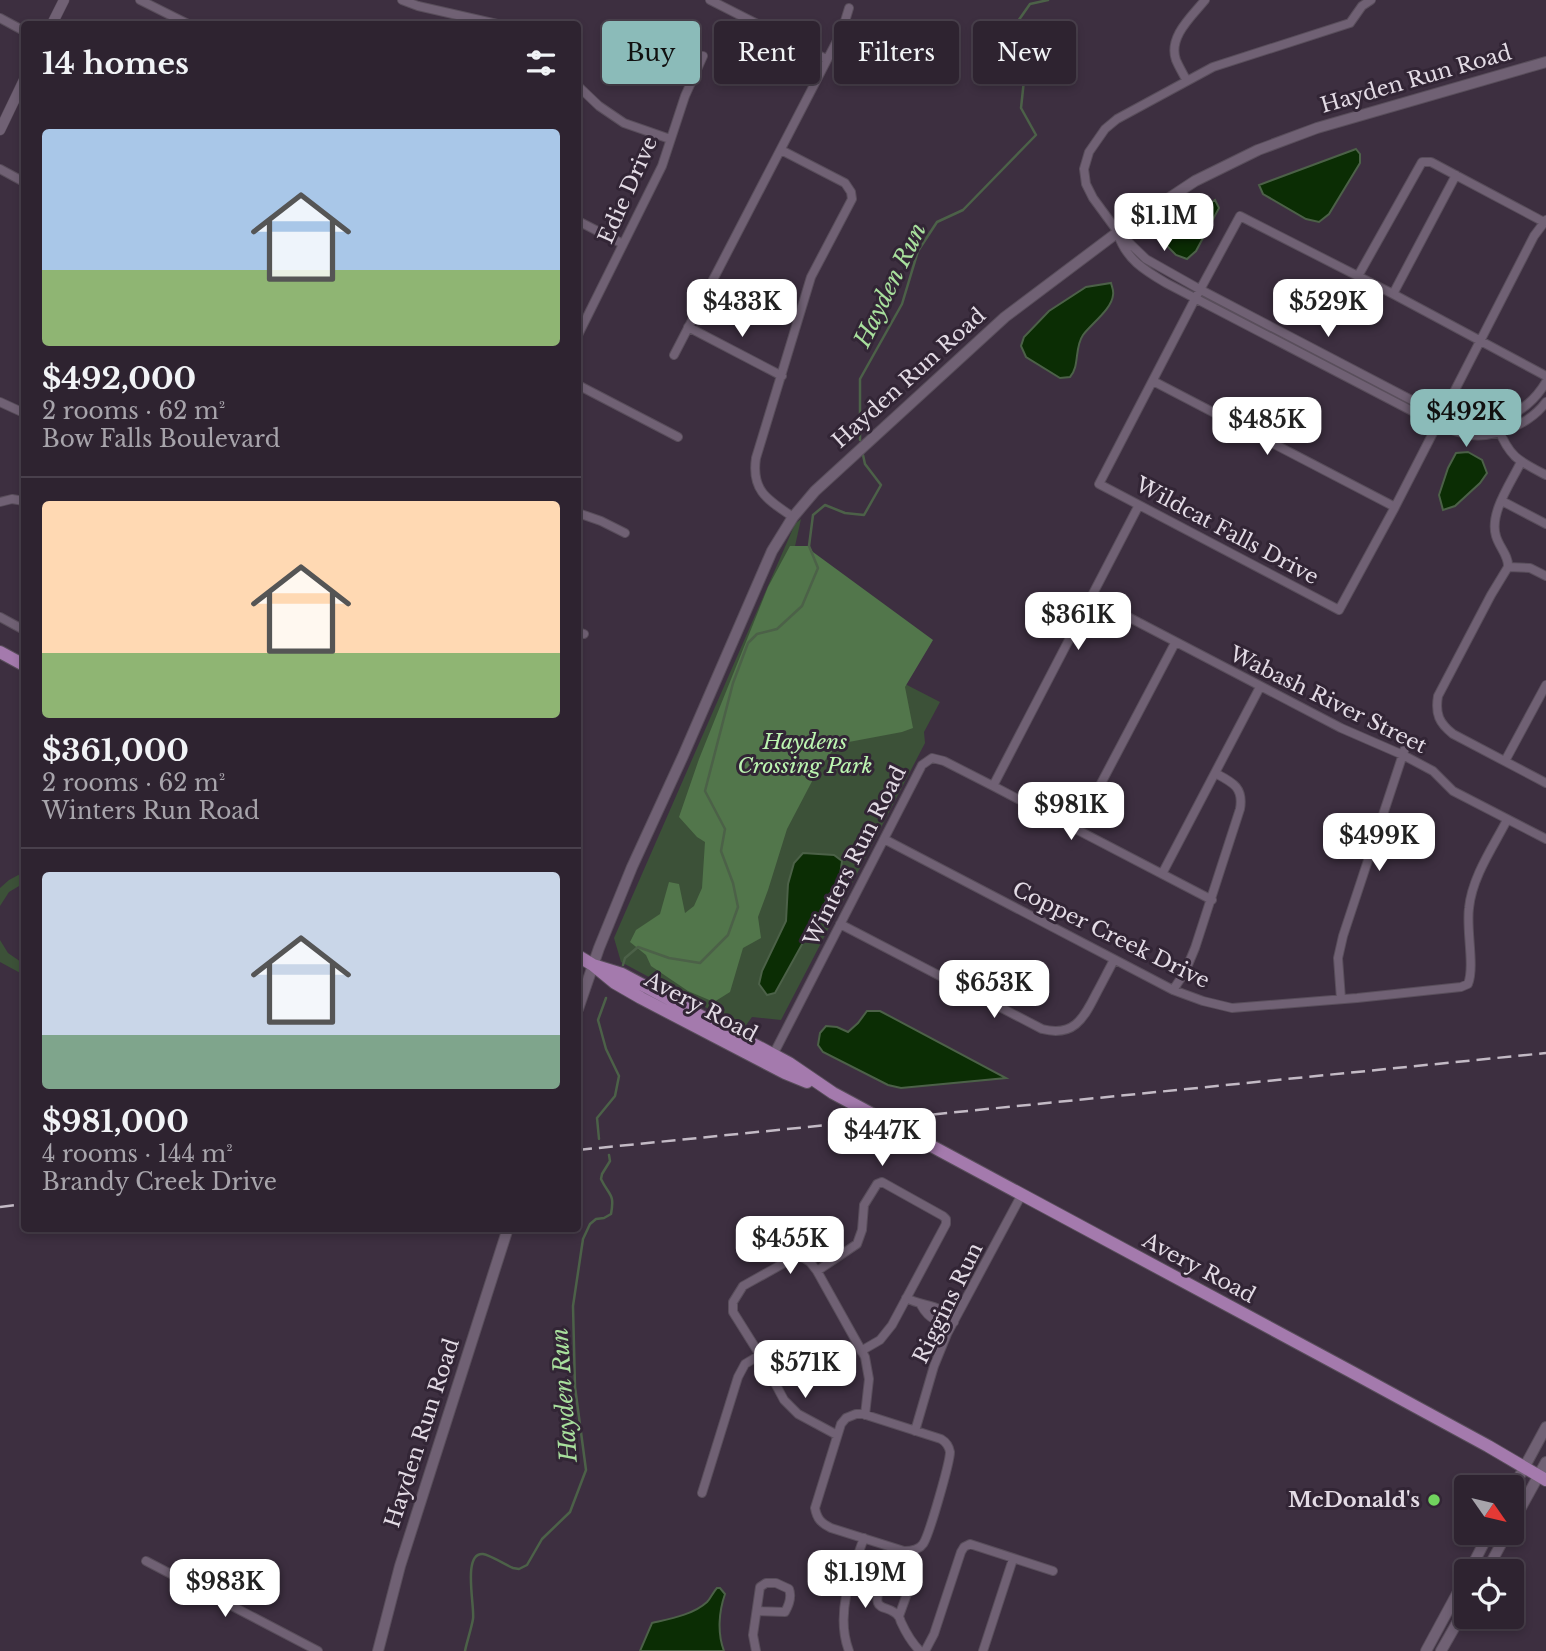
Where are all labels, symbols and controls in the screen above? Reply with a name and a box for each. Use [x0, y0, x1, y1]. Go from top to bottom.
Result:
chip: Buy [602, 21, 700, 84]
chip: Rent [714, 21, 820, 84]
chip: Filters [834, 21, 959, 84]
chip: New [973, 21, 1076, 84]
street label: Hayden Run Road [1318, 39, 1514, 119]
icon: filters [522, 44, 560, 82]
text: 14 homes [42, 45, 189, 82]
street label: Edie Drive [593, 132, 663, 248]
icon: home [238, 174, 364, 300]
pin: $1.1M [1115, 194, 1213, 253]
text: $1.1M [1130, 202, 1198, 230]
water label: Hayden Run [847, 218, 932, 353]
pin: $433K [693, 280, 791, 339]
pin: $529K [1279, 280, 1377, 339]
text: $433K [703, 288, 781, 316]
text: $529K [1289, 288, 1367, 316]
street label: Hayden Run Road [827, 302, 991, 454]
text: $492,000 [42, 360, 196, 397]
pin: $492K [1417, 390, 1515, 449]
text: 2 rooms · 62 m² [42, 397, 225, 425]
pin: $485K [1218, 398, 1316, 457]
text: $492K [1426, 398, 1506, 426]
text: $485K [1228, 406, 1306, 434]
text: Bow Falls Boulevard [42, 425, 280, 453]
street label: Wildcat Falls Drive [1130, 471, 1323, 590]
icon: home [238, 546, 364, 672]
pin: $361K [1029, 592, 1127, 652]
text: $361K [1041, 601, 1115, 629]
street label: Wabash River Street [1224, 640, 1431, 759]
park label: Haydens Crossing Park [737, 729, 873, 779]
text: $361,000 [42, 732, 189, 769]
street label: Winters Run Road [798, 762, 912, 951]
text: 2 rooms · 62 m² [42, 769, 225, 797]
pin: $981K [1022, 782, 1120, 842]
text: $981K [1034, 791, 1108, 819]
text: Winters Run Road [42, 797, 260, 825]
pin: $499K [1330, 814, 1428, 873]
text: $499K [1339, 822, 1419, 850]
street label: Copper Creek Drive [1008, 876, 1214, 994]
icon: home [238, 917, 364, 1043]
pin: $653K [945, 960, 1043, 1020]
street label: Avery Road [639, 966, 762, 1048]
text: $653K [955, 969, 1033, 997]
text: $981,000 [42, 1103, 189, 1140]
pin: $447K [833, 1108, 931, 1168]
text: $447K [844, 1117, 920, 1145]
text: 4 rooms · 144 m² [42, 1140, 233, 1168]
text: Brandy Creek Drive [42, 1168, 277, 1196]
pin: $455K [741, 1216, 839, 1276]
text: $455K [752, 1225, 828, 1253]
street label: Avery Road [1137, 1227, 1260, 1309]
street label: Riggins Run [908, 1238, 988, 1368]
water label: Hayden Run [545, 1327, 583, 1464]
street label: Hayden Run Road [379, 1335, 465, 1531]
pin: $571K [756, 1340, 854, 1400]
text: $571K [770, 1349, 840, 1377]
north arrow [1454, 1475, 1524, 1545]
map controls [1454, 1475, 1524, 1629]
place label: McDonald's [1288, 1487, 1420, 1513]
marker: McDonald's [1426, 1492, 1442, 1508]
pin: $1.19M [808, 1550, 922, 1610]
text: $1.19M [824, 1559, 906, 1587]
button: locate [1454, 1559, 1524, 1629]
pin: $983K [176, 1560, 274, 1619]
text: $983K [186, 1568, 264, 1596]

